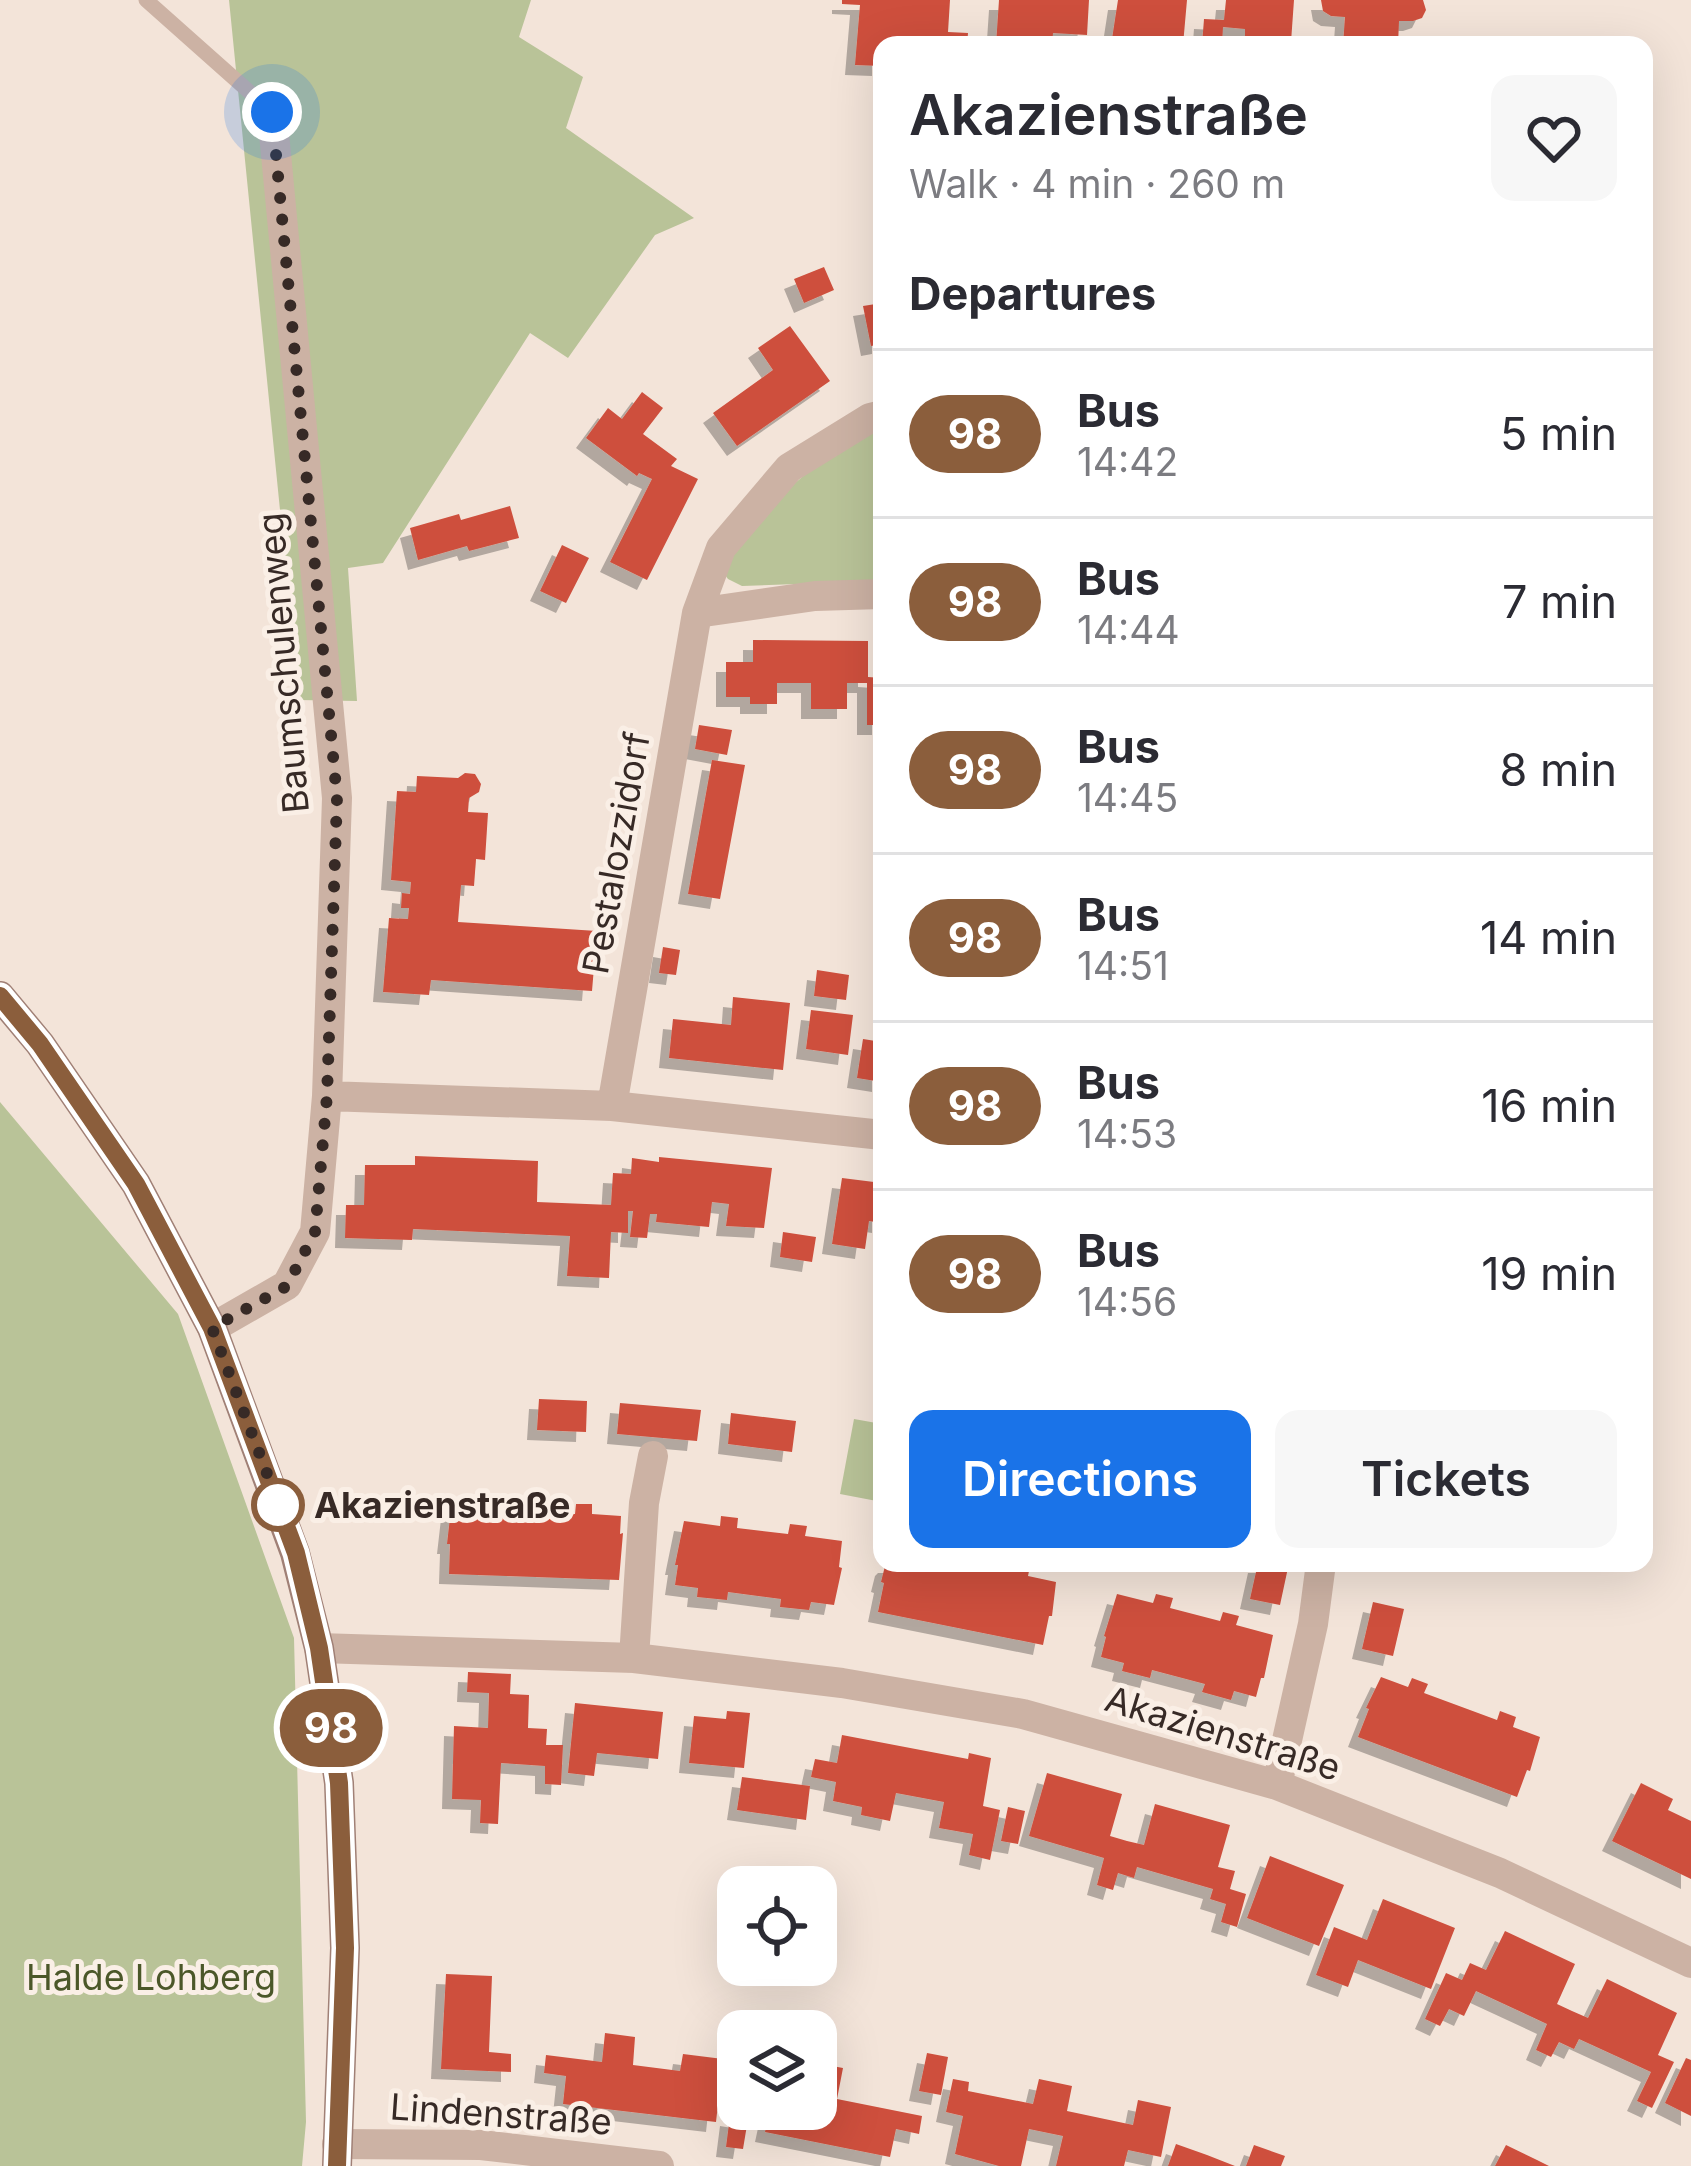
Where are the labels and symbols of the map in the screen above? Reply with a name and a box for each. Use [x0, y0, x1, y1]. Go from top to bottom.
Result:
your location [242, 82, 302, 142]
street label: Baumschulenweg [248, 511, 318, 815]
street label: Pestalozzidorf [573, 729, 659, 977]
marker: Akazienstraße [253, 1480, 303, 1530]
place label: Akazienstraße [314, 1483, 570, 1527]
street label: Akazienstraße [1100, 1676, 1346, 1790]
line badge: 98 [277, 1689, 385, 1767]
park label: Halde Lohberg [26, 1955, 276, 1999]
street label: Lindenstraße [389, 2084, 613, 2144]

